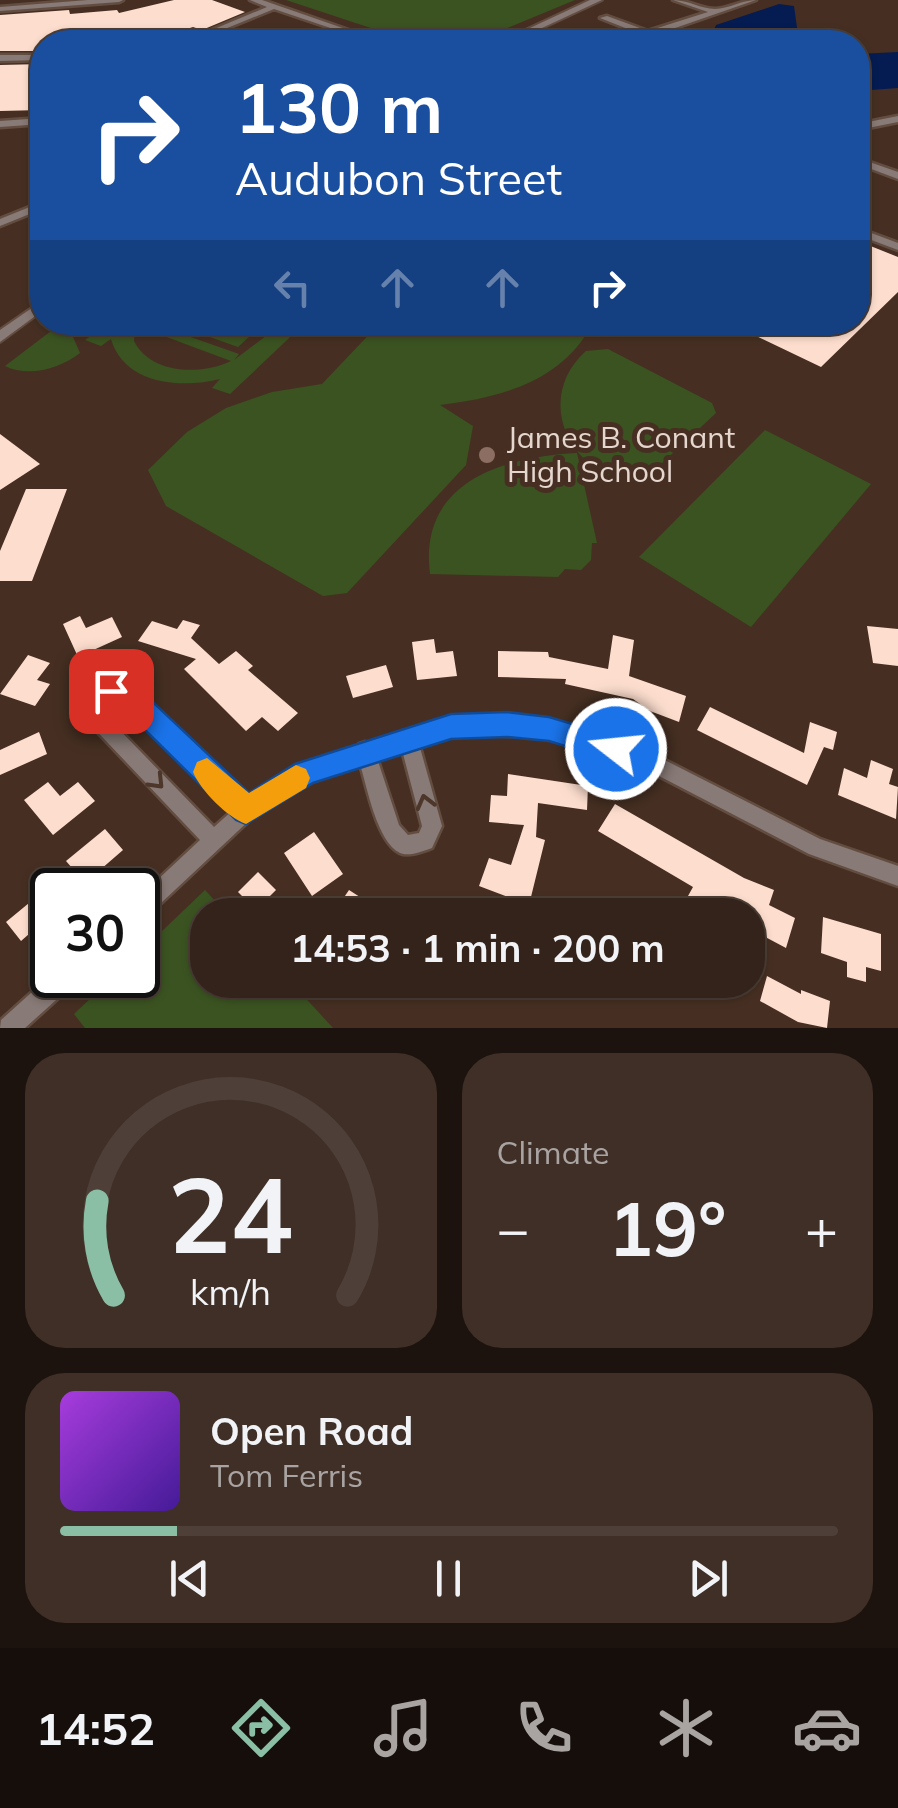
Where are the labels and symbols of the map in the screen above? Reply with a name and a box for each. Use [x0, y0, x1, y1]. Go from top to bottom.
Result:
place label: James B. Conant High School [507, 418, 735, 490]
marker: James B. Conant High School [476, 444, 498, 466]
pin [69, 649, 154, 734]
position arrow [564, 697, 668, 801]
one-way arrow [145, 771, 163, 789]
one-way arrow [416, 793, 437, 811]
speed limit sign: 30 [30, 868, 160, 998]

